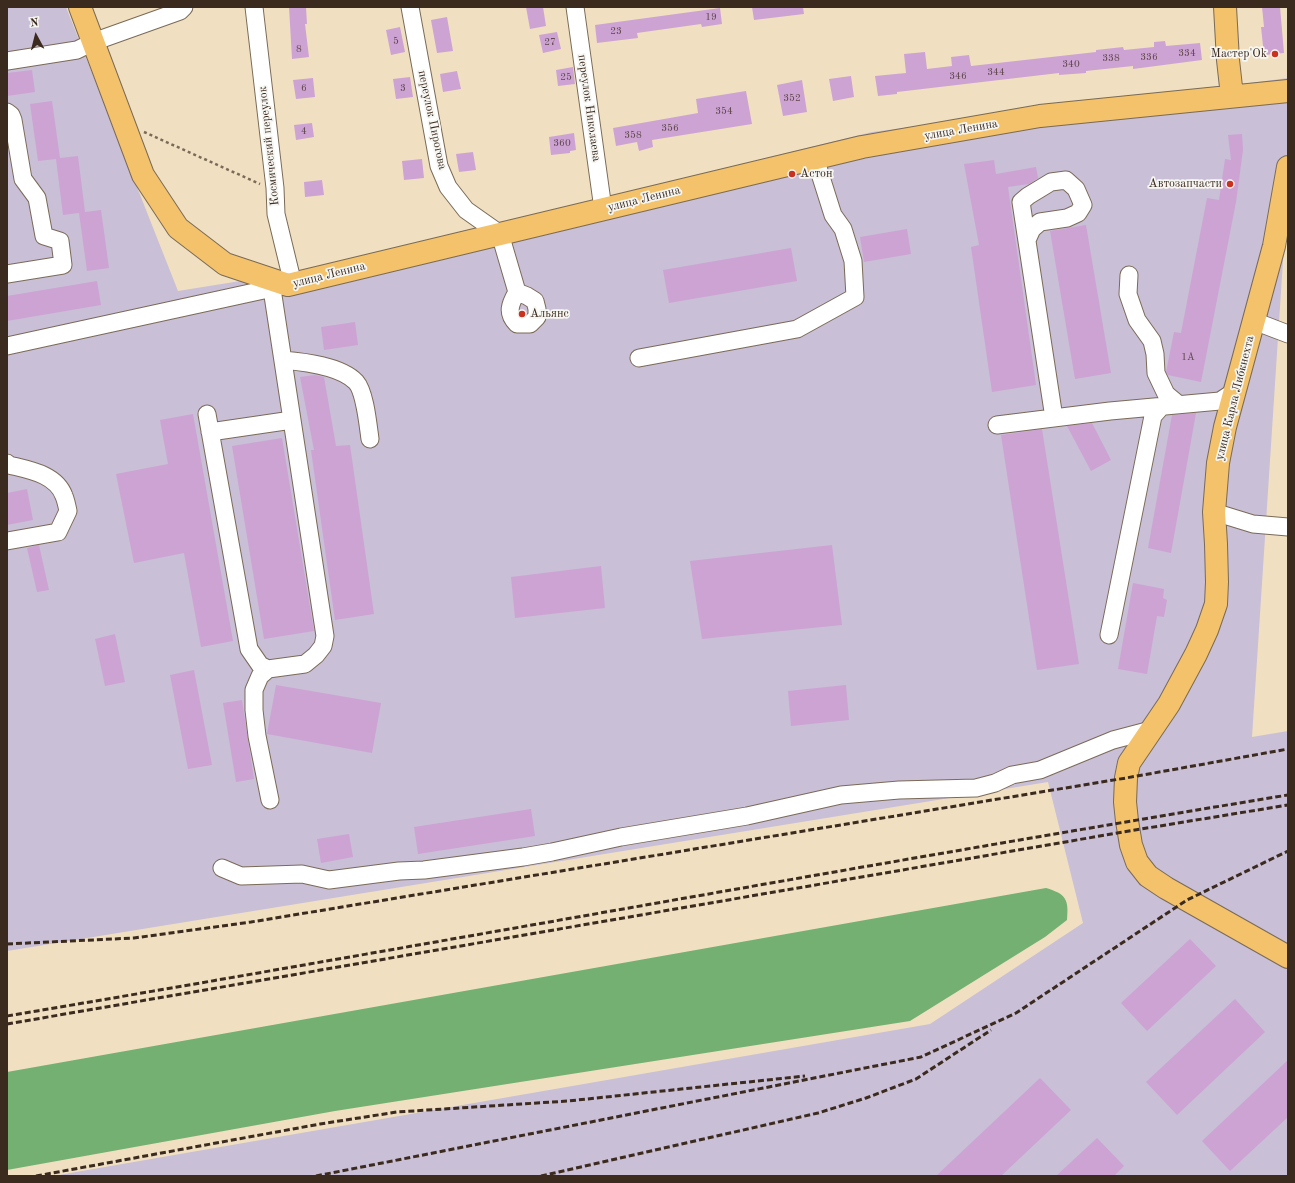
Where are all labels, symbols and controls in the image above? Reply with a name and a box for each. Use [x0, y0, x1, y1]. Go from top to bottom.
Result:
house number: 19 [705, 11, 717, 23]
north arrow [16, 16, 56, 56]
text: N [30, 18, 39, 30]
house number: 23 [610, 25, 622, 37]
house number: 5 [393, 35, 399, 47]
house number: 27 [544, 36, 556, 48]
house number: 8 [296, 43, 302, 55]
house number: 334 [1178, 47, 1196, 59]
place label: Мастер'Ok [1211, 47, 1267, 61]
marker: Мастер'Ok [1270, 49, 1280, 59]
house number: 336 [1140, 51, 1158, 63]
house number: 338 [1102, 52, 1120, 64]
street label: переулок Николаева [574, 54, 604, 162]
house number: 340 [1062, 58, 1080, 70]
house number: 344 [987, 66, 1005, 78]
street label: переулок Пирогова [414, 69, 450, 171]
house number: 346 [949, 70, 967, 82]
house number: 25 [560, 71, 572, 83]
house number: 6 [301, 82, 307, 94]
house number: 3 [400, 82, 406, 94]
street label: Космический переулок [256, 86, 282, 206]
house number: 352 [783, 92, 801, 104]
house number: 354 [715, 105, 733, 117]
street label: улица Ленина [923, 116, 999, 144]
house number: 356 [661, 122, 679, 134]
house number: 4 [301, 125, 307, 137]
house number: 358 [624, 129, 642, 141]
house number: 360 [553, 137, 571, 149]
place label: Астон [800, 167, 833, 181]
marker: Астон [787, 169, 797, 179]
place label: Автозапчасти [1148, 177, 1222, 191]
marker: Автозапчасти [1225, 179, 1235, 189]
street label: улица Ленина [606, 183, 682, 215]
street label: улица Ленина [291, 259, 367, 291]
place label: Альянс [530, 307, 569, 321]
marker: Альянс [517, 309, 527, 319]
street label: улица Карла Либкнехта [1213, 334, 1257, 462]
house number: 1А [1181, 351, 1195, 363]

